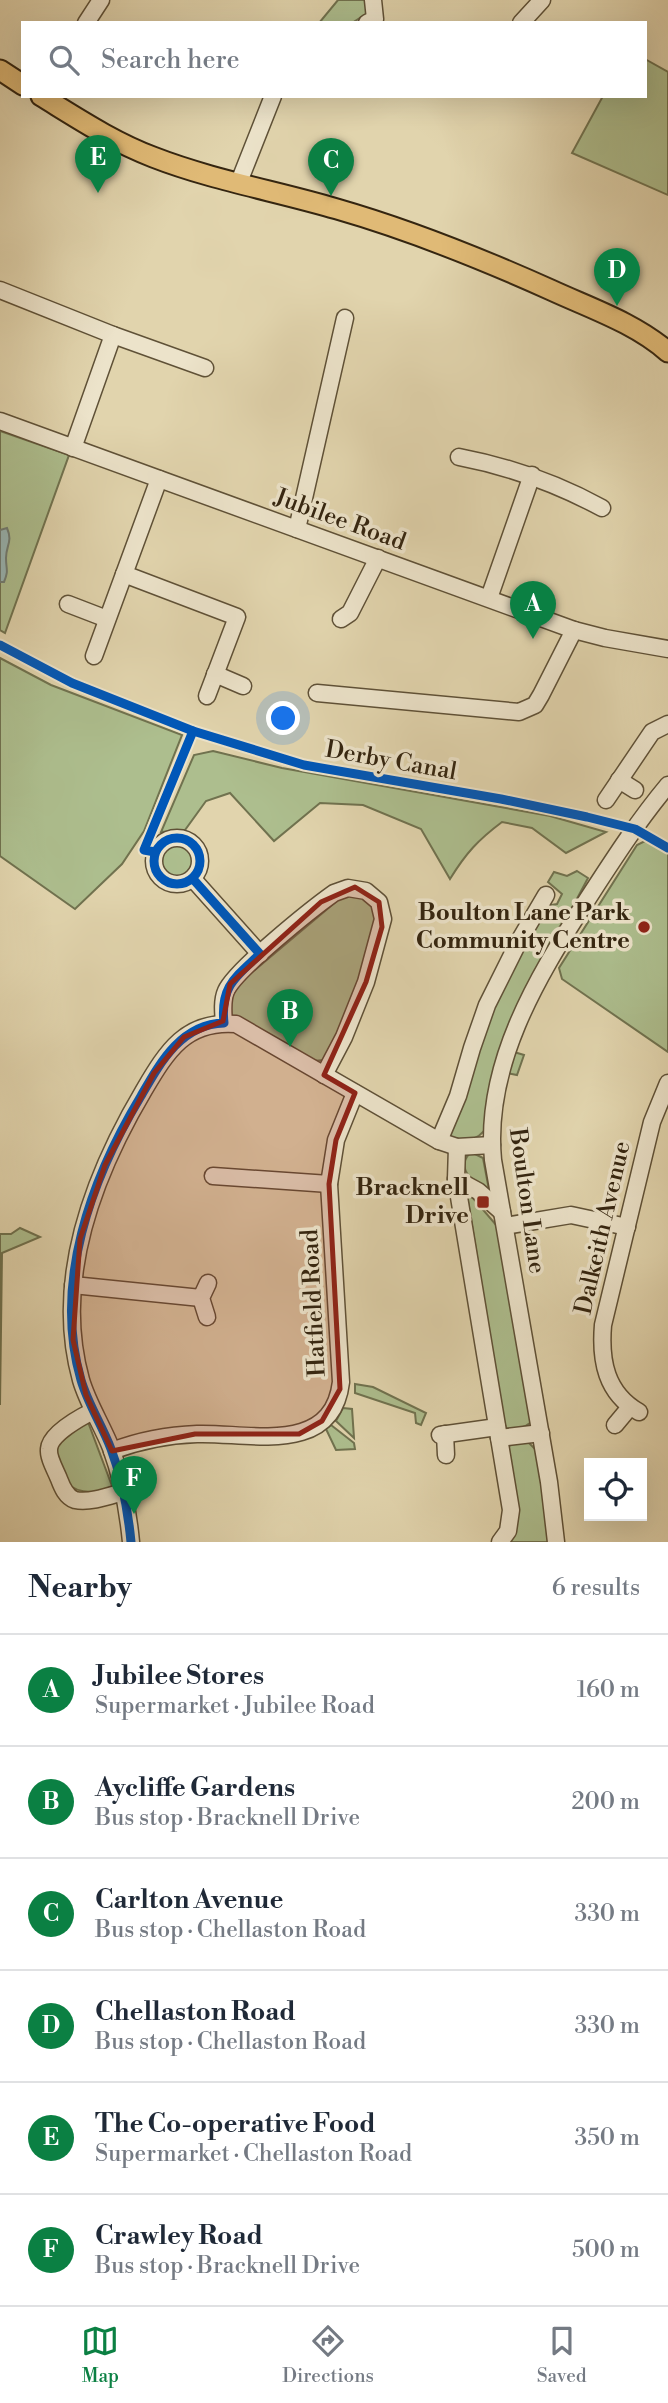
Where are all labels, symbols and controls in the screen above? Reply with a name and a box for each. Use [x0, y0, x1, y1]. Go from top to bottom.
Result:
search box [21, 21, 647, 98]
icon: search [45, 41, 83, 79]
text: Search here [101, 44, 240, 76]
pin: E [75, 135, 121, 193]
pin: C [308, 138, 354, 196]
pin: D [594, 248, 640, 306]
street label: Jubilee Road [269, 482, 410, 558]
pin: A [510, 581, 556, 639]
your location [266, 701, 300, 735]
street label: Derby Canal [323, 735, 459, 787]
place label: Boulton Lane Park Community Centre [416, 898, 631, 956]
marker: Boulton Lane Park Community Centre [636, 919, 652, 935]
pin: B [267, 989, 313, 1047]
street label: Boulton Lane [502, 1125, 552, 1276]
street label: Dalkeith Avenue [568, 1138, 638, 1318]
place label: Bracknell Drive [356, 1173, 469, 1231]
marker: Bracknell Drive [475, 1194, 491, 1210]
street label: Hatfield Road [295, 1228, 333, 1378]
pin: F [111, 1456, 157, 1514]
map controls [584, 1458, 647, 1521]
button: locate [584, 1458, 647, 1521]
text: Nearby [28, 1569, 132, 1607]
text: 6 results [552, 1574, 640, 1602]
text: Jubilee Stores [95, 1660, 264, 1692]
text: A [43, 1676, 59, 1704]
text: 160 m [577, 1676, 640, 1704]
text: Supermarket · Jubilee Road [95, 1692, 375, 1720]
text: Aycliffe Gardens [95, 1772, 295, 1804]
text: B [42, 1788, 60, 1816]
text: 200 m [572, 1788, 640, 1816]
text: Bus stop · Bracknell Drive [95, 1804, 360, 1832]
text: Carlton Avenue [95, 1884, 283, 1916]
text: C [43, 1900, 59, 1928]
text: 330 m [574, 1900, 640, 1928]
text: Bus stop · Chellaston Road [95, 1916, 366, 1944]
text: Chellaston Road [95, 1996, 296, 2028]
text: D [42, 2012, 60, 2040]
text: 330 m [574, 2012, 640, 2040]
text: Bus stop · Chellaston Road [95, 2028, 366, 2056]
text: The Co-operative Food [95, 2108, 376, 2140]
text: E [43, 2124, 59, 2152]
text: 350 m [574, 2124, 640, 2152]
text: Supermarket · Chellaston Road [95, 2140, 412, 2168]
text: Crawley Road [95, 2220, 263, 2252]
text: F [43, 2236, 59, 2264]
text: 500 m [572, 2236, 640, 2264]
text: Bus stop · Bracknell Drive [95, 2252, 360, 2280]
tab: Map [81, 2322, 119, 2388]
tab: Directions [282, 2322, 374, 2388]
tab: Saved [537, 2322, 587, 2388]

